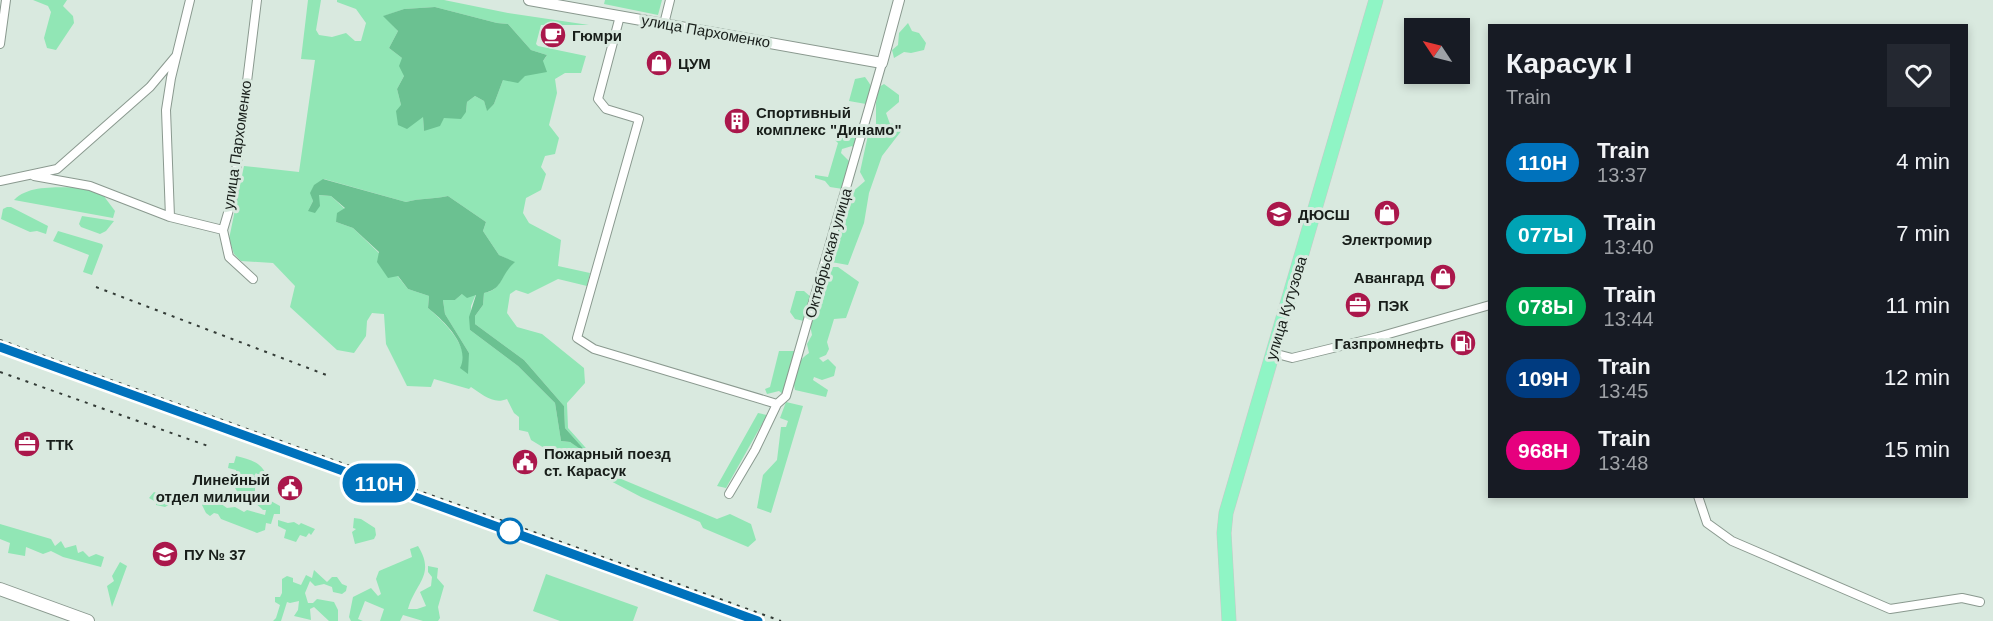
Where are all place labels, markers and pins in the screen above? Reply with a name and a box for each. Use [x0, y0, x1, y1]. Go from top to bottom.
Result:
cafe icon: Гюмри [538, 20, 568, 50]
place label: Гюмри [572, 27, 622, 44]
shop icon: ЦУМ [644, 48, 674, 78]
place label: ЦУМ [678, 55, 711, 72]
place label: Спортивный комплекс "Динамо" [756, 104, 902, 138]
building icon: Спортивный комплекс "Динамо" [722, 106, 752, 136]
shop icon: Электромир [1372, 198, 1402, 228]
school or university icon: ДЮСШ [1264, 199, 1294, 229]
place label: ДЮСШ [1298, 206, 1350, 223]
place label: Электромир [1342, 231, 1432, 248]
shop icon: Авангард [1428, 262, 1458, 292]
place label: Авангард [1354, 269, 1424, 286]
office icon: ПЭК [1343, 290, 1373, 320]
place label: ПЭК [1378, 297, 1409, 314]
fuel station icon: Газпромнефть [1448, 328, 1478, 358]
place label: Газпромнефть [1335, 335, 1444, 352]
office icon: ТТК [12, 429, 42, 459]
place label: ТТК [46, 436, 74, 453]
place label: Пожарный поезд ст. Карасук [544, 445, 671, 479]
public building icon: Пожарный поезд ст. Карасук [510, 447, 540, 477]
place label: Линейный отдел милиции [156, 471, 270, 505]
public building icon: Линейный отдел милиции [275, 473, 305, 503]
unlabelled marker [497, 518, 523, 544]
school or university icon: ПУ № 37 [150, 539, 180, 569]
place label: ПУ № 37 [184, 546, 246, 563]

